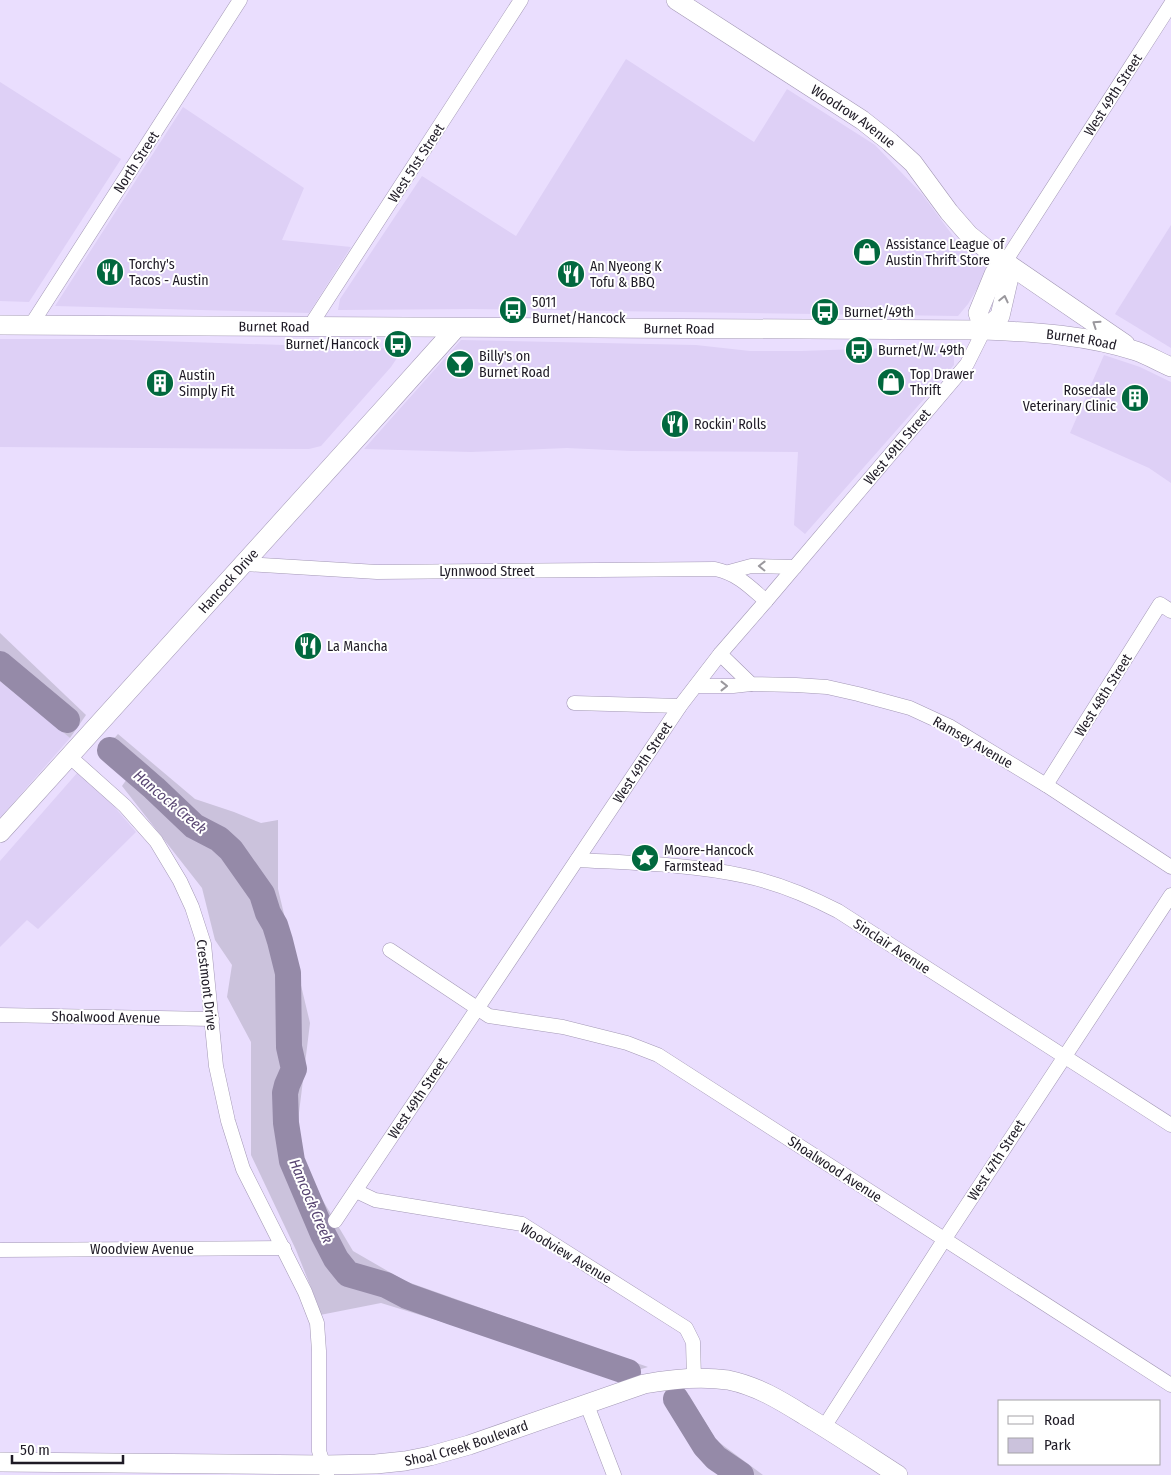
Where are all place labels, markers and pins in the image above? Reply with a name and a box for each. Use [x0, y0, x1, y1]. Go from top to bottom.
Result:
place label: Assistance League of Austin Thrift Store [886, 236, 1006, 269]
shop icon: Assistance League of Austin Thrift Store [852, 237, 882, 267]
place label: Torchy's Tacos - Austin [129, 256, 209, 289]
restaurant icon: Torchy's Tacos - Austin [95, 257, 125, 287]
place label: An Nyeong K Tofu & BBQ [590, 258, 662, 291]
restaurant icon: An Nyeong K Tofu & BBQ [556, 259, 586, 289]
place label: 5011 Burnet/Hancock [532, 294, 626, 327]
bus stop icon: 5011 Burnet/Hancock [498, 295, 528, 325]
bus stop icon: Burnet/49th [810, 297, 840, 327]
place label: Burnet/49th [844, 304, 914, 321]
bus stop icon: Burnet/Hancock [383, 329, 413, 359]
bus stop icon: Burnet/W. 49th [844, 335, 874, 365]
place label: Burnet/Hancock [285, 336, 379, 353]
place label: Burnet/W. 49th [878, 342, 965, 359]
place label: Billy's on Burnet Road [479, 348, 550, 381]
bar icon: Billy's on Burnet Road [445, 349, 475, 379]
place label: Top Drawer Thrift [910, 366, 974, 399]
place label: Austin Simply Fit [179, 367, 235, 400]
shop icon: Top Drawer Thrift [876, 367, 906, 397]
building icon: Austin Simply Fit [145, 368, 175, 398]
place label: Rosedale Veterinary Clinic [1023, 382, 1116, 415]
building icon: Rosedale Veterinary Clinic [1120, 383, 1150, 413]
restaurant icon: Rockin' Rolls [660, 409, 690, 439]
place label: Rockin' Rolls [694, 416, 766, 433]
restaurant icon: La Mancha [293, 631, 323, 661]
place label: La Mancha [327, 638, 388, 655]
place label: Moore-Hancock Farmstead [664, 842, 754, 875]
place icon: Moore-Hancock Farmstead [630, 843, 660, 873]

